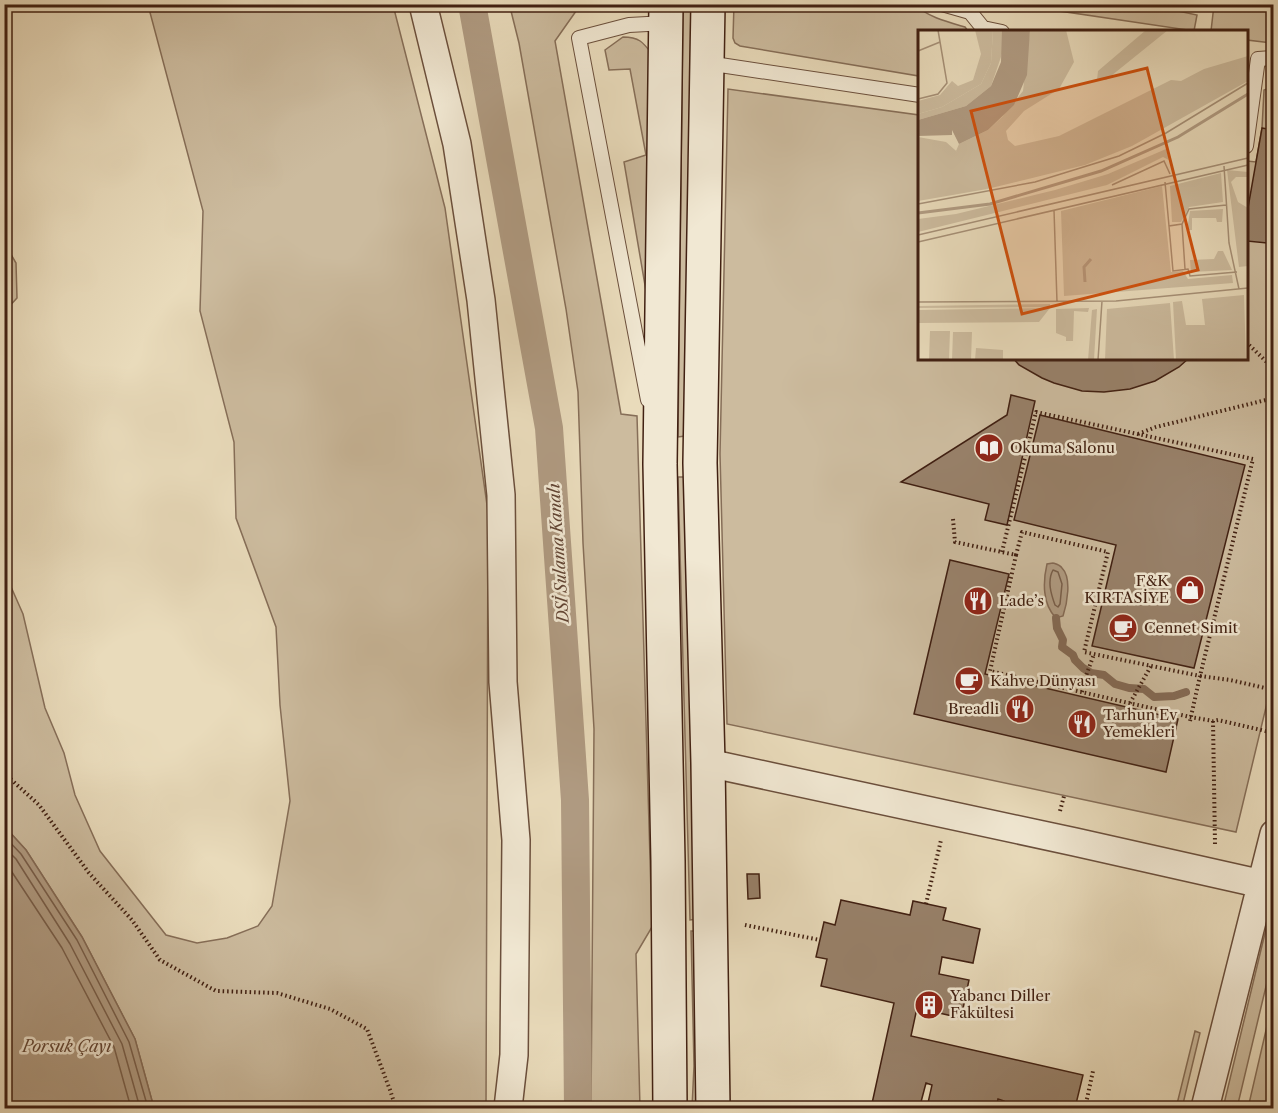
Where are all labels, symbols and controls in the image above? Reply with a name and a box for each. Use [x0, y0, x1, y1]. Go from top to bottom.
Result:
inset map [918, 30, 1248, 360]
library icon: Okuma Salonu [973, 432, 1005, 464]
place label: Okuma Salonu [1010, 438, 1115, 457]
water label: DSİ Sulama Kanalı [543, 482, 573, 626]
place label: F&K KIRTASİYE [1084, 571, 1170, 607]
shop icon: F&K KIRTASİYE [1174, 574, 1206, 606]
restaurant icon: Lade’s [962, 585, 994, 617]
place label: Lade’s [999, 591, 1044, 610]
cafe icon: Cennet Simit [1107, 612, 1139, 644]
place label: Cennet Simit [1144, 618, 1239, 637]
cafe icon: Kahve Dünyası [953, 665, 985, 697]
place label: Kahve Dünyası [990, 671, 1096, 690]
restaurant icon: Breadli [1004, 693, 1036, 725]
place label: Breadli [948, 699, 999, 718]
place label: Tarhun Ev Yemekleri [1102, 705, 1178, 741]
restaurant icon: Tarhun Ev Yemekleri [1066, 708, 1098, 740]
place label: Yabancı Diller Fakültesi [949, 986, 1051, 1022]
building icon: Yabancı Diller Fakültesi [913, 989, 945, 1021]
water label: Porsuk Çayı [21, 1036, 111, 1056]

